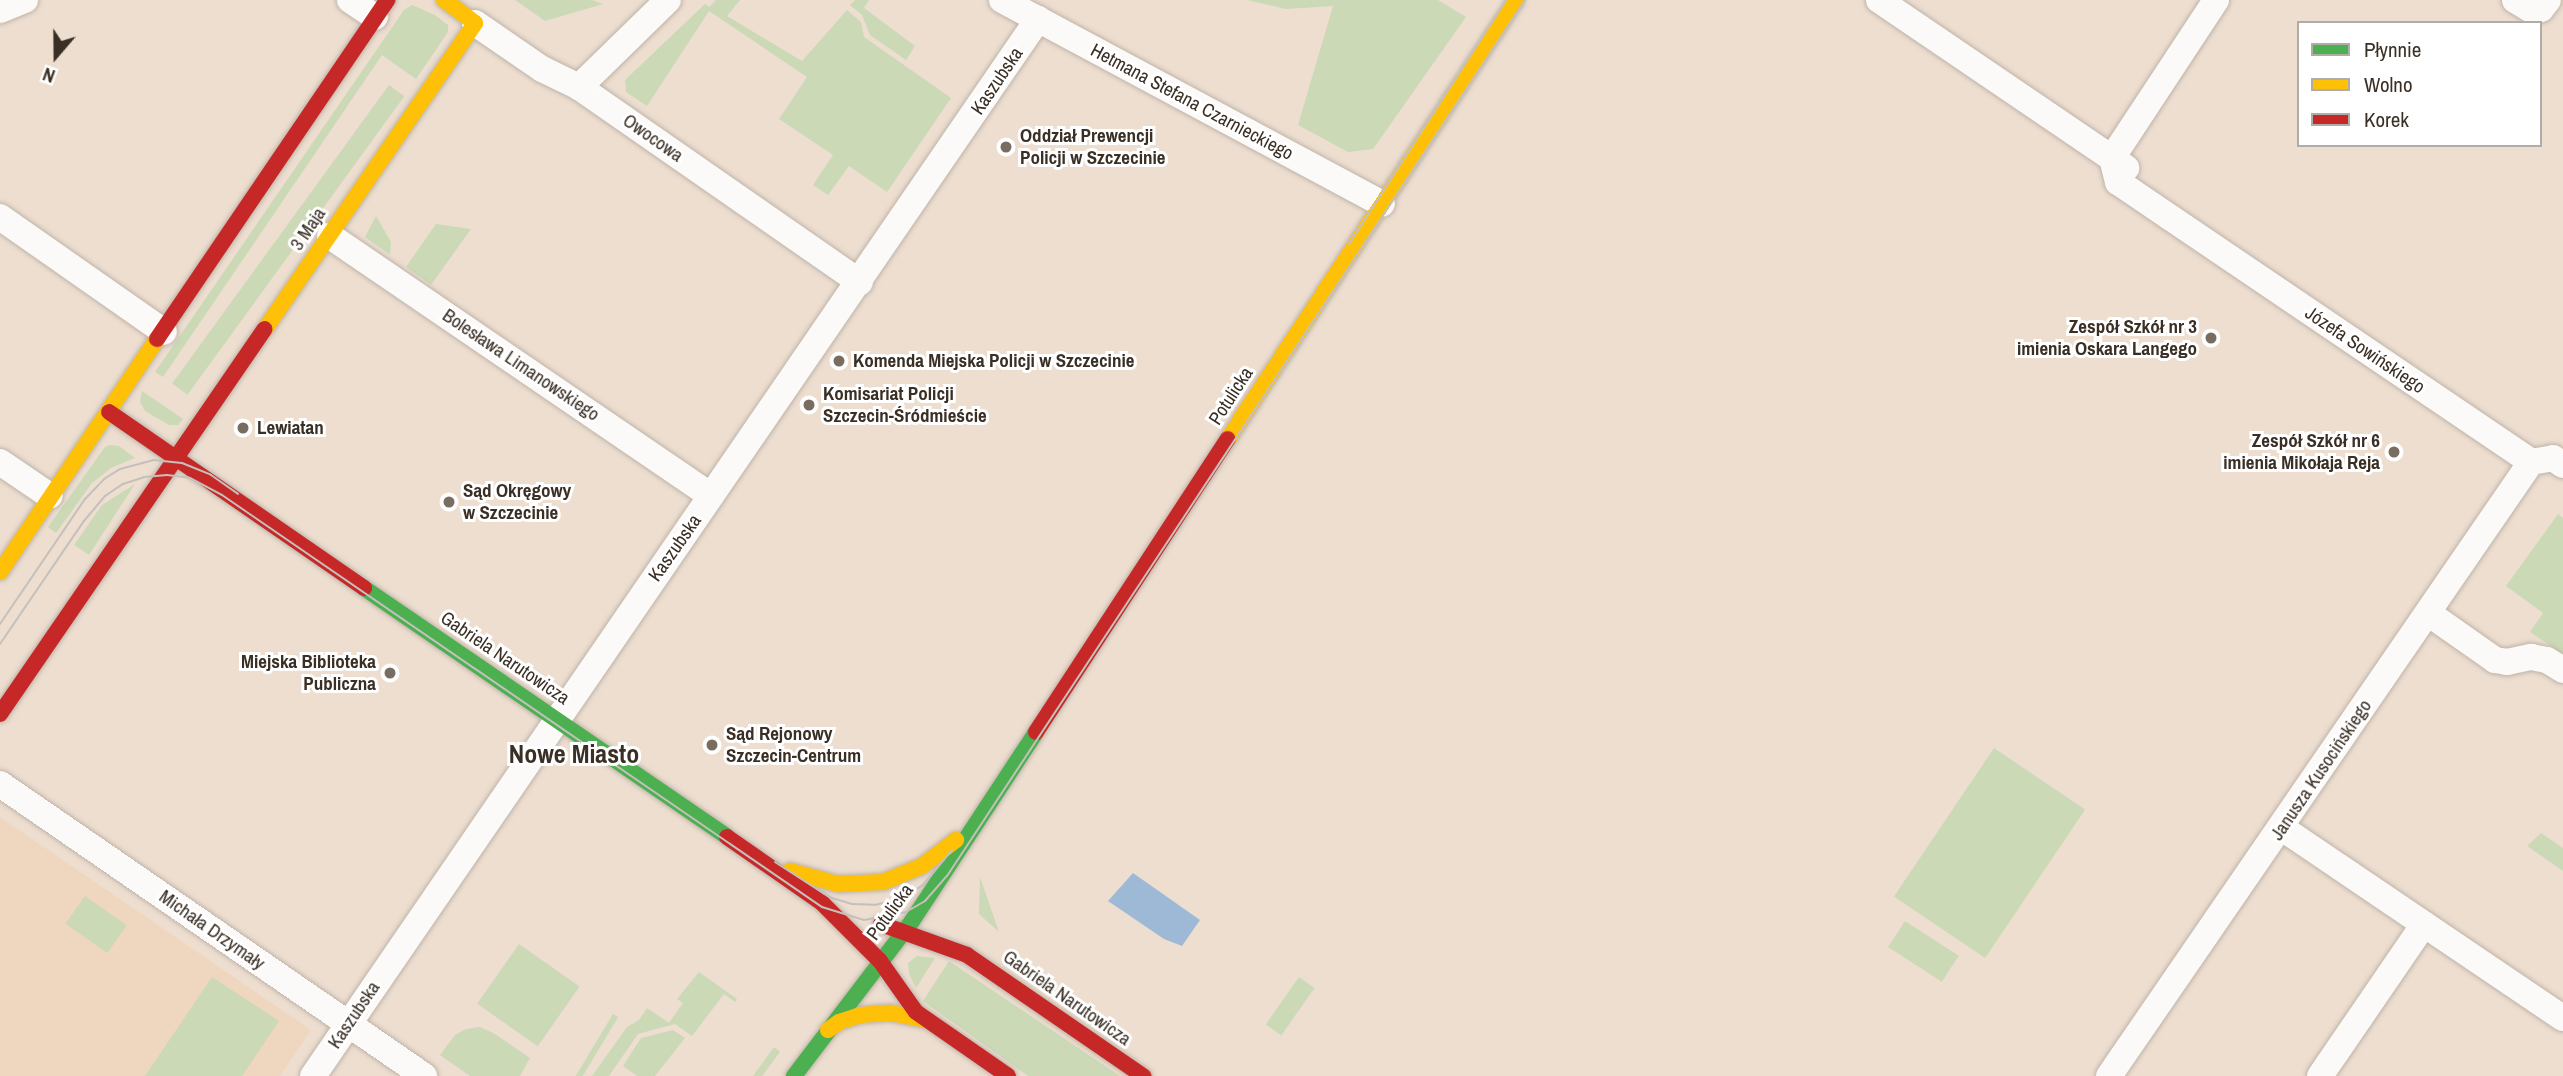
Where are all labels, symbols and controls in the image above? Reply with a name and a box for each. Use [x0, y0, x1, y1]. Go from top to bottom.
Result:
north arrow [21, 21, 91, 91]
legend [2297, 21, 2542, 147]
text: Płynnie [2364, 35, 2421, 64]
street label: Hetmana Stefana Czarnieckiego [1087, 39, 1297, 165]
street label: Kaszubska [966, 43, 1028, 119]
text: N [39, 62, 59, 90]
text: Wolno [2364, 70, 2413, 99]
text: Korek [2364, 105, 2409, 134]
street label: Owocowa [618, 109, 688, 167]
place label: Oddział Prewencji Policji w Szczecinie [1020, 125, 1166, 169]
marker: Oddział Prewencji Policji w Szczecinie [998, 139, 1014, 155]
street label: 3 Maja [285, 203, 331, 255]
street label: Józefa Sowińskiego [2301, 302, 2429, 398]
street label: Bolesława Limanowskiego [438, 304, 604, 426]
place label: Zespół Szkół nr 3 imienia Oskara Langego [2017, 316, 2197, 360]
marker: Zespół Szkół nr 3 imienia Oskara Langego [2203, 330, 2219, 346]
place label: Komenda Miejska Policji w Szczecinie [853, 350, 1134, 372]
marker: Komenda Miejska Policji w Szczecinie [831, 353, 847, 369]
street label: Potulicka [1204, 363, 1258, 429]
place label: Komisariat Policji Szczecin-Śródmieście [823, 383, 987, 427]
marker: Komisariat Policji Szczecin-Śródmieście [801, 397, 817, 413]
place label: Lewiatan [257, 417, 324, 439]
marker: Lewiatan [235, 420, 251, 436]
place label: Zespół Szkół nr 6 imienia Mikołaja Reja [2223, 430, 2380, 474]
marker: Zespół Szkół nr 6 imienia Mikołaja Reja [2386, 444, 2402, 460]
place label: Sąd Okręgowy w Szczecinie [463, 480, 571, 524]
marker: Sąd Okręgowy w Szczecinie [441, 494, 457, 510]
street label: Kaszubska [644, 510, 706, 586]
street label: Gabriela Narutowicza [436, 606, 574, 710]
place label: Miejska Biblioteka Publiczna [241, 651, 376, 695]
marker: Miejska Biblioteka Publiczna [382, 665, 398, 681]
street label: Janusza Kusocińskiego [2266, 695, 2376, 845]
place label: Sąd Rejonowy Szczecin-Centrum [726, 723, 861, 767]
marker: Sąd Rejonowy Szczecin-Centrum [704, 737, 720, 753]
district label: Nowe Miasto [509, 738, 639, 770]
street label: Potulicka [862, 879, 918, 945]
street label: Michała Drzymały [155, 885, 269, 975]
street label: Gabriela Narutowicza [999, 945, 1135, 1051]
street label: Kaszubska [323, 977, 385, 1053]

